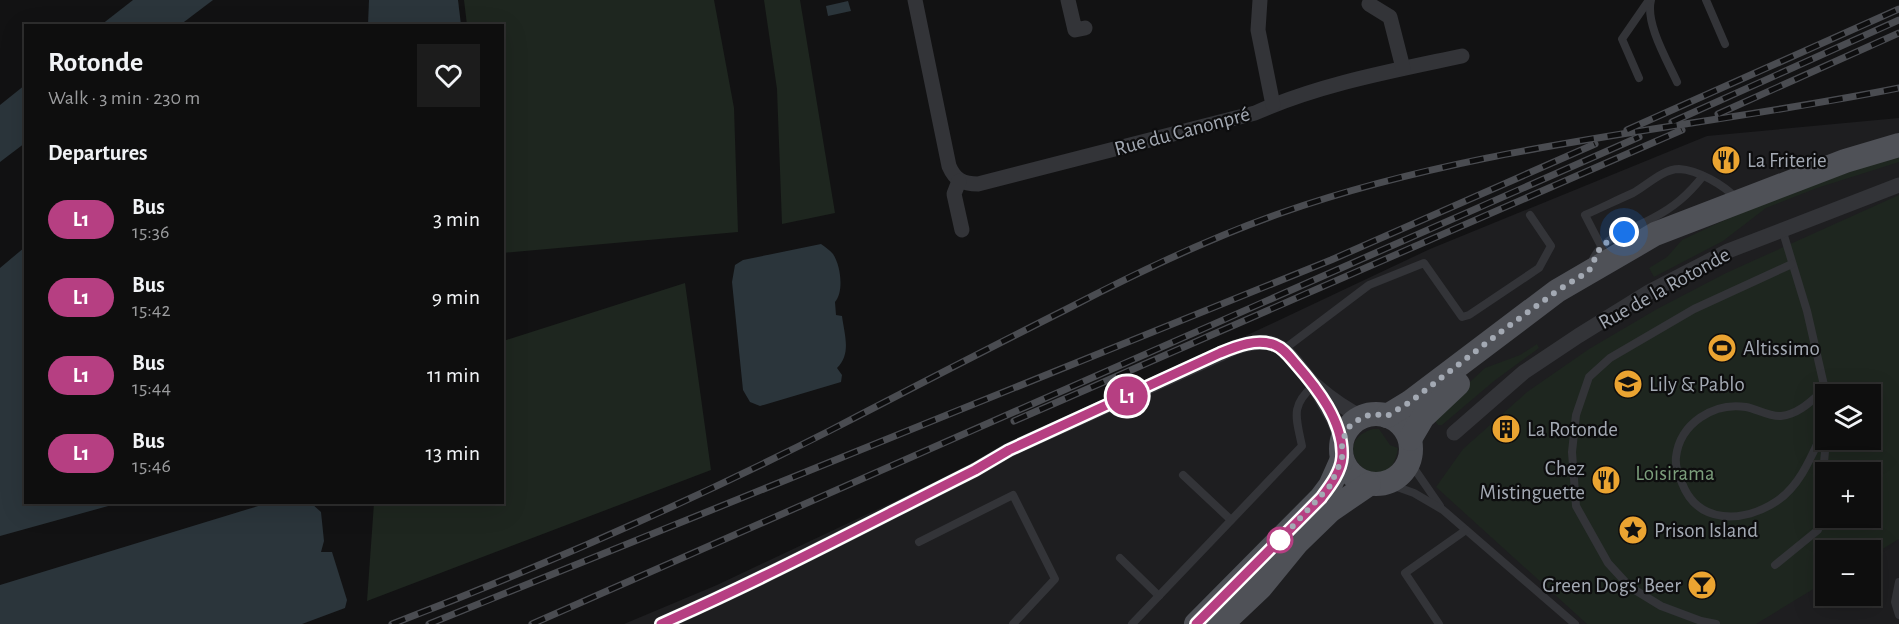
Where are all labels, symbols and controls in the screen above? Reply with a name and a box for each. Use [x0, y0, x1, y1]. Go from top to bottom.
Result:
button: heart [417, 44, 480, 107]
text: Rotonde [48, 49, 143, 77]
text: Walk · 3 min · 230 m [48, 88, 200, 108]
street label: Rue du Canonpré [1112, 103, 1252, 160]
text: Departures [48, 142, 148, 164]
restaurant icon: La Friterie [1710, 144, 1742, 176]
place label: La Friterie [1747, 150, 1827, 171]
text: Bus [132, 196, 165, 218]
text: 3 min [433, 208, 480, 230]
text: L1 [73, 209, 89, 230]
your location [1609, 217, 1639, 247]
text: 15:36 [132, 222, 169, 242]
street label: Rue de la Rotonde [1595, 244, 1733, 333]
text: Bus [132, 274, 165, 296]
text: 9 min [432, 286, 480, 308]
text: L1 [73, 287, 89, 308]
text: 15:42 [132, 300, 171, 320]
sports icon: Altissimo [1706, 332, 1738, 364]
place label: Altissimo [1743, 338, 1820, 359]
text: Bus [132, 352, 165, 374]
text: 11 min [427, 364, 480, 386]
text: L1 [73, 365, 89, 386]
school or university icon: Lily & Pablo [1612, 368, 1644, 400]
place label: Lily & Pablo [1649, 374, 1745, 395]
line badge: L1 [1100, 376, 1154, 416]
text: 15:44 [132, 378, 171, 398]
map controls [1815, 384, 1881, 606]
button: layers [1815, 384, 1881, 450]
text: L1 [1119, 386, 1135, 407]
building icon: La Rotonde [1490, 413, 1522, 445]
place label: La Rotonde [1527, 419, 1618, 440]
text: Bus [132, 430, 165, 452]
text: 13 min [425, 442, 480, 464]
text: L1 [73, 443, 89, 464]
text: 15:46 [132, 456, 171, 476]
place label: Chez Mistinguette [1480, 458, 1585, 503]
button: + [1815, 462, 1881, 528]
park label: Loisirama [1635, 463, 1715, 484]
restaurant icon: Chez Mistinguette [1590, 464, 1622, 496]
place icon: Prison Island [1617, 514, 1649, 546]
place label: Prison Island [1654, 520, 1758, 541]
unlabelled marker [1267, 527, 1293, 553]
button: − [1815, 540, 1881, 606]
bar icon: Green Dogs' Beer [1686, 569, 1718, 601]
place label: Green Dogs' Beer [1542, 575, 1681, 596]

